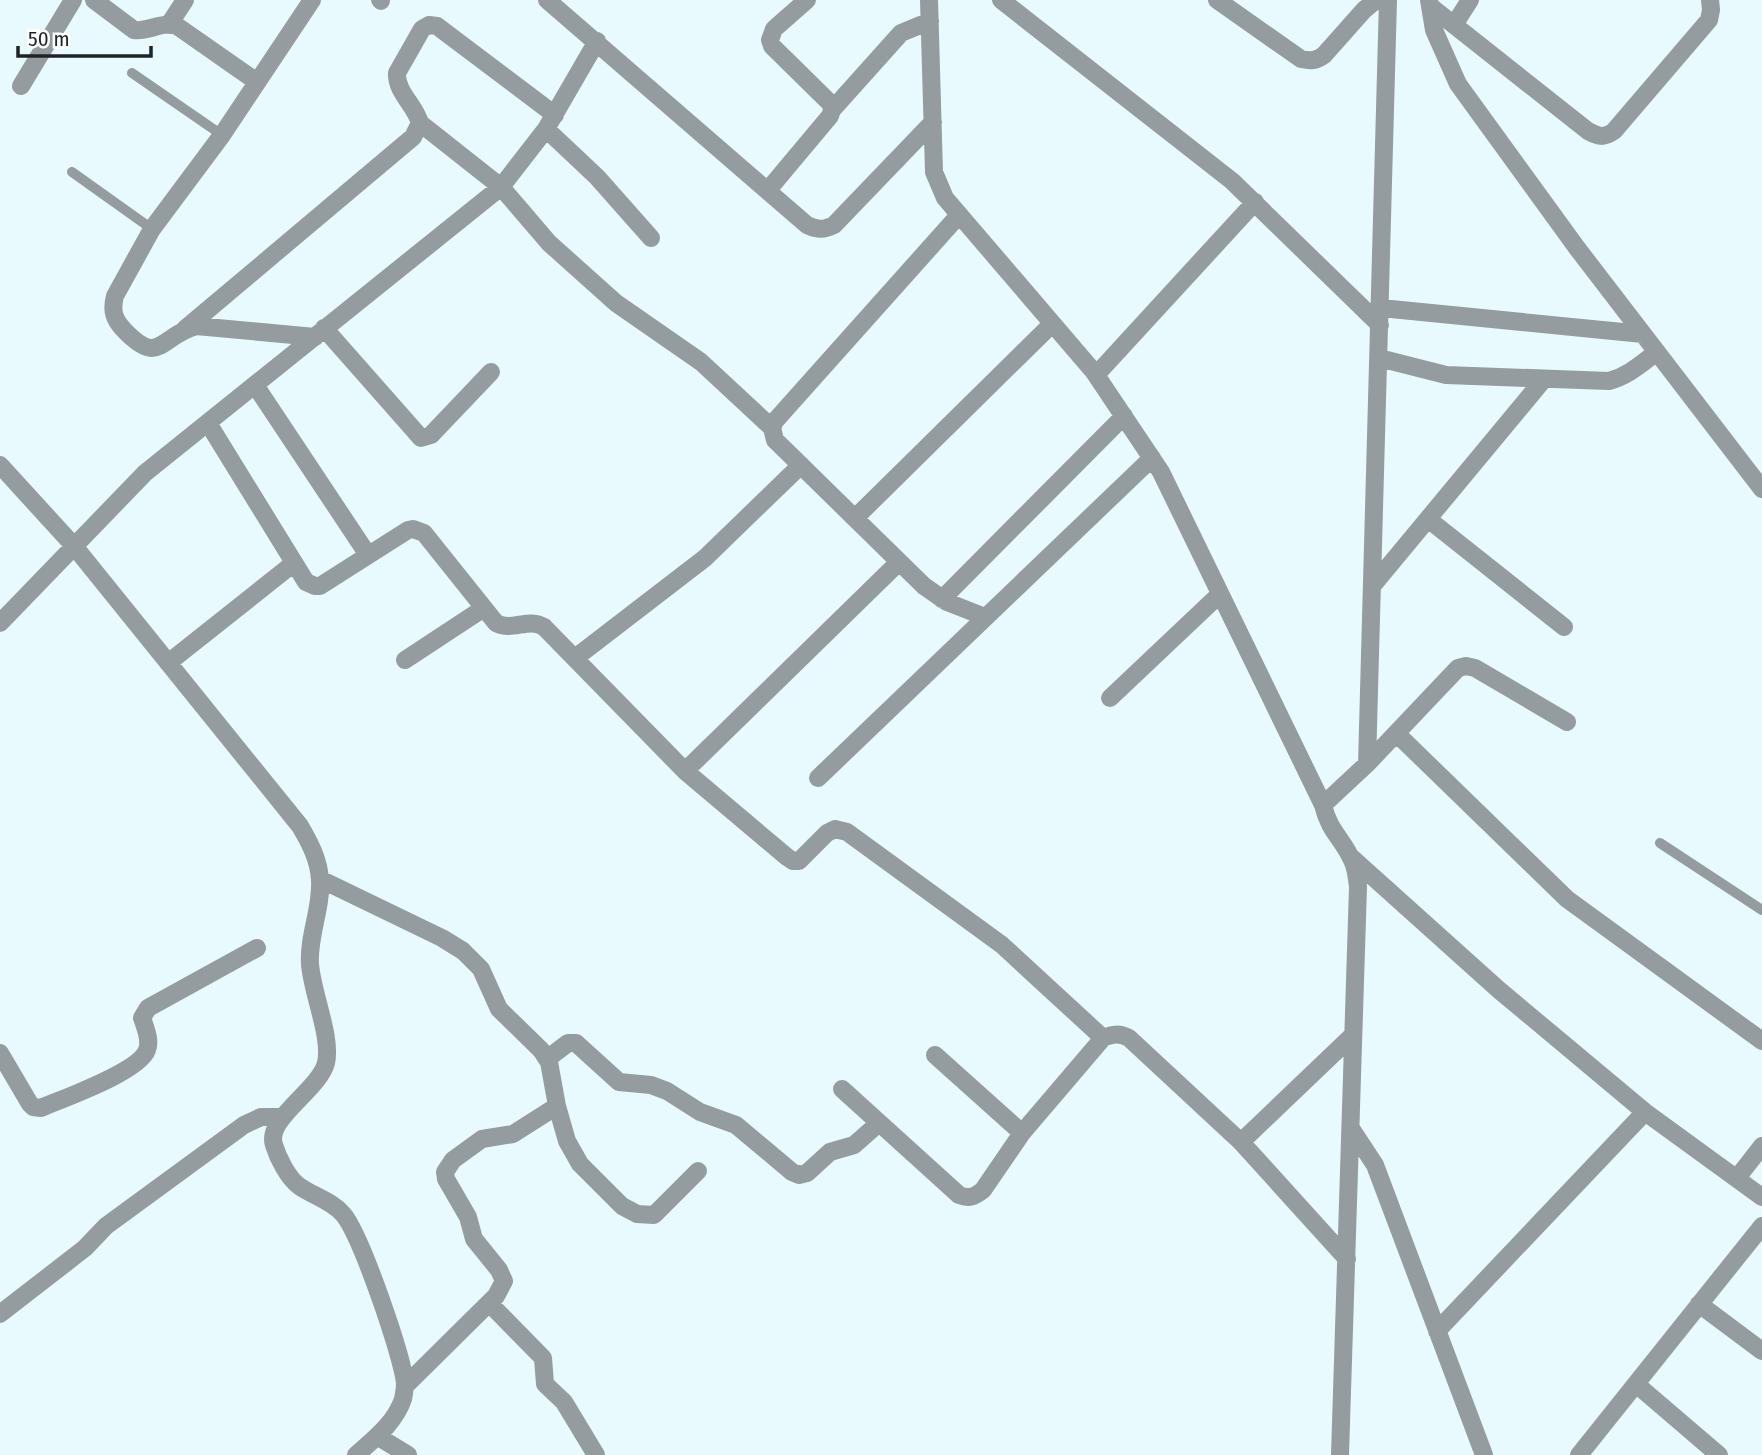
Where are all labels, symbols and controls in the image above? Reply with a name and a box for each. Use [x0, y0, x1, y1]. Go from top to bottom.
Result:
scale bar [18, 14, 150, 58]
text: 50 m [28, 26, 70, 52]

